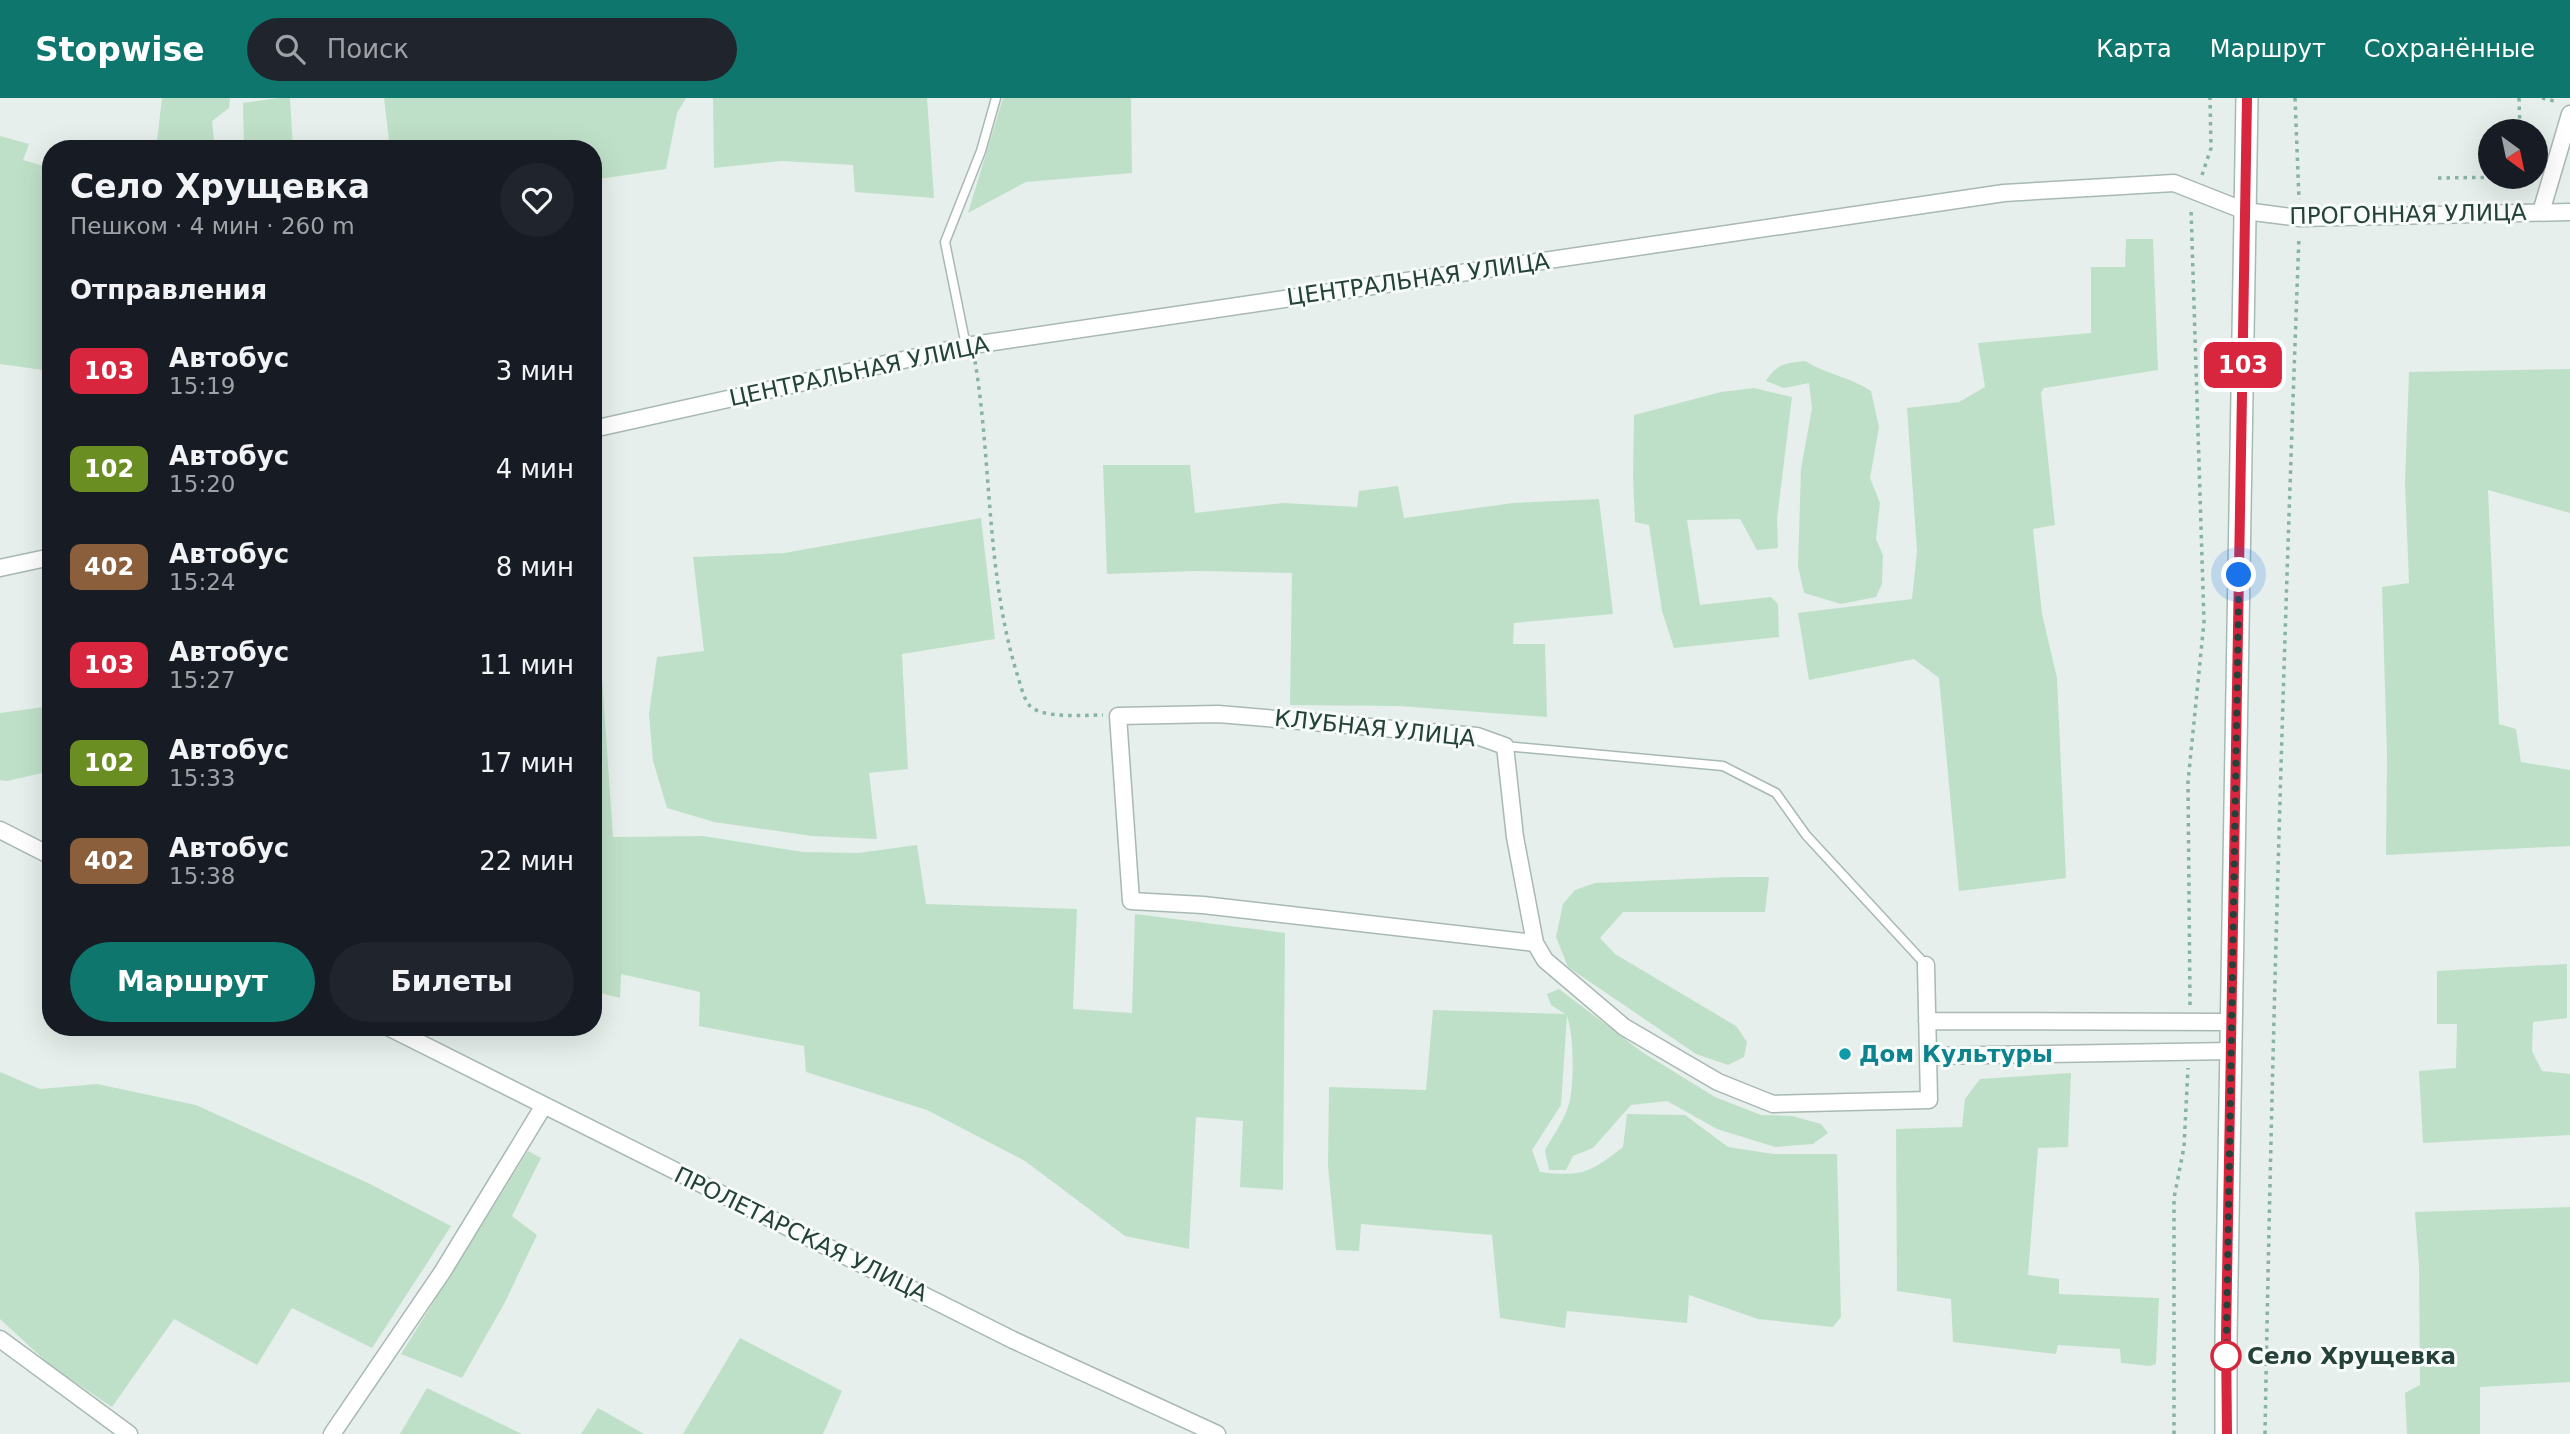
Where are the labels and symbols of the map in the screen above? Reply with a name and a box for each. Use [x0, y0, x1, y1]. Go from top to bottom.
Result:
north arrow [2478, 119, 2548, 189]
street label: ПРОГОННАЯ УЛИЦА [2289, 199, 2527, 229]
street label: ЦЕНТРАЛЬНАЯ УЛИЦА [1285, 248, 1551, 310]
street label: ЦЕНТРАЛЬНАЯ УЛИЦА [727, 331, 991, 411]
line badge: 103 [2203, 342, 2283, 388]
your location [2221, 557, 2256, 592]
street label: КЛУБНАЯ УЛИЦА [1273, 705, 1477, 752]
place label: Дом Культуры [1859, 1041, 2053, 1067]
marker: Дом Культуры [1837, 1046, 1853, 1062]
street label: ПРОЛЕТАРСКАЯ УЛИЦА [670, 1161, 932, 1307]
marker: Село Хрущевка [2211, 1341, 2241, 1371]
place label: Село Хрущевка [2247, 1343, 2456, 1369]

